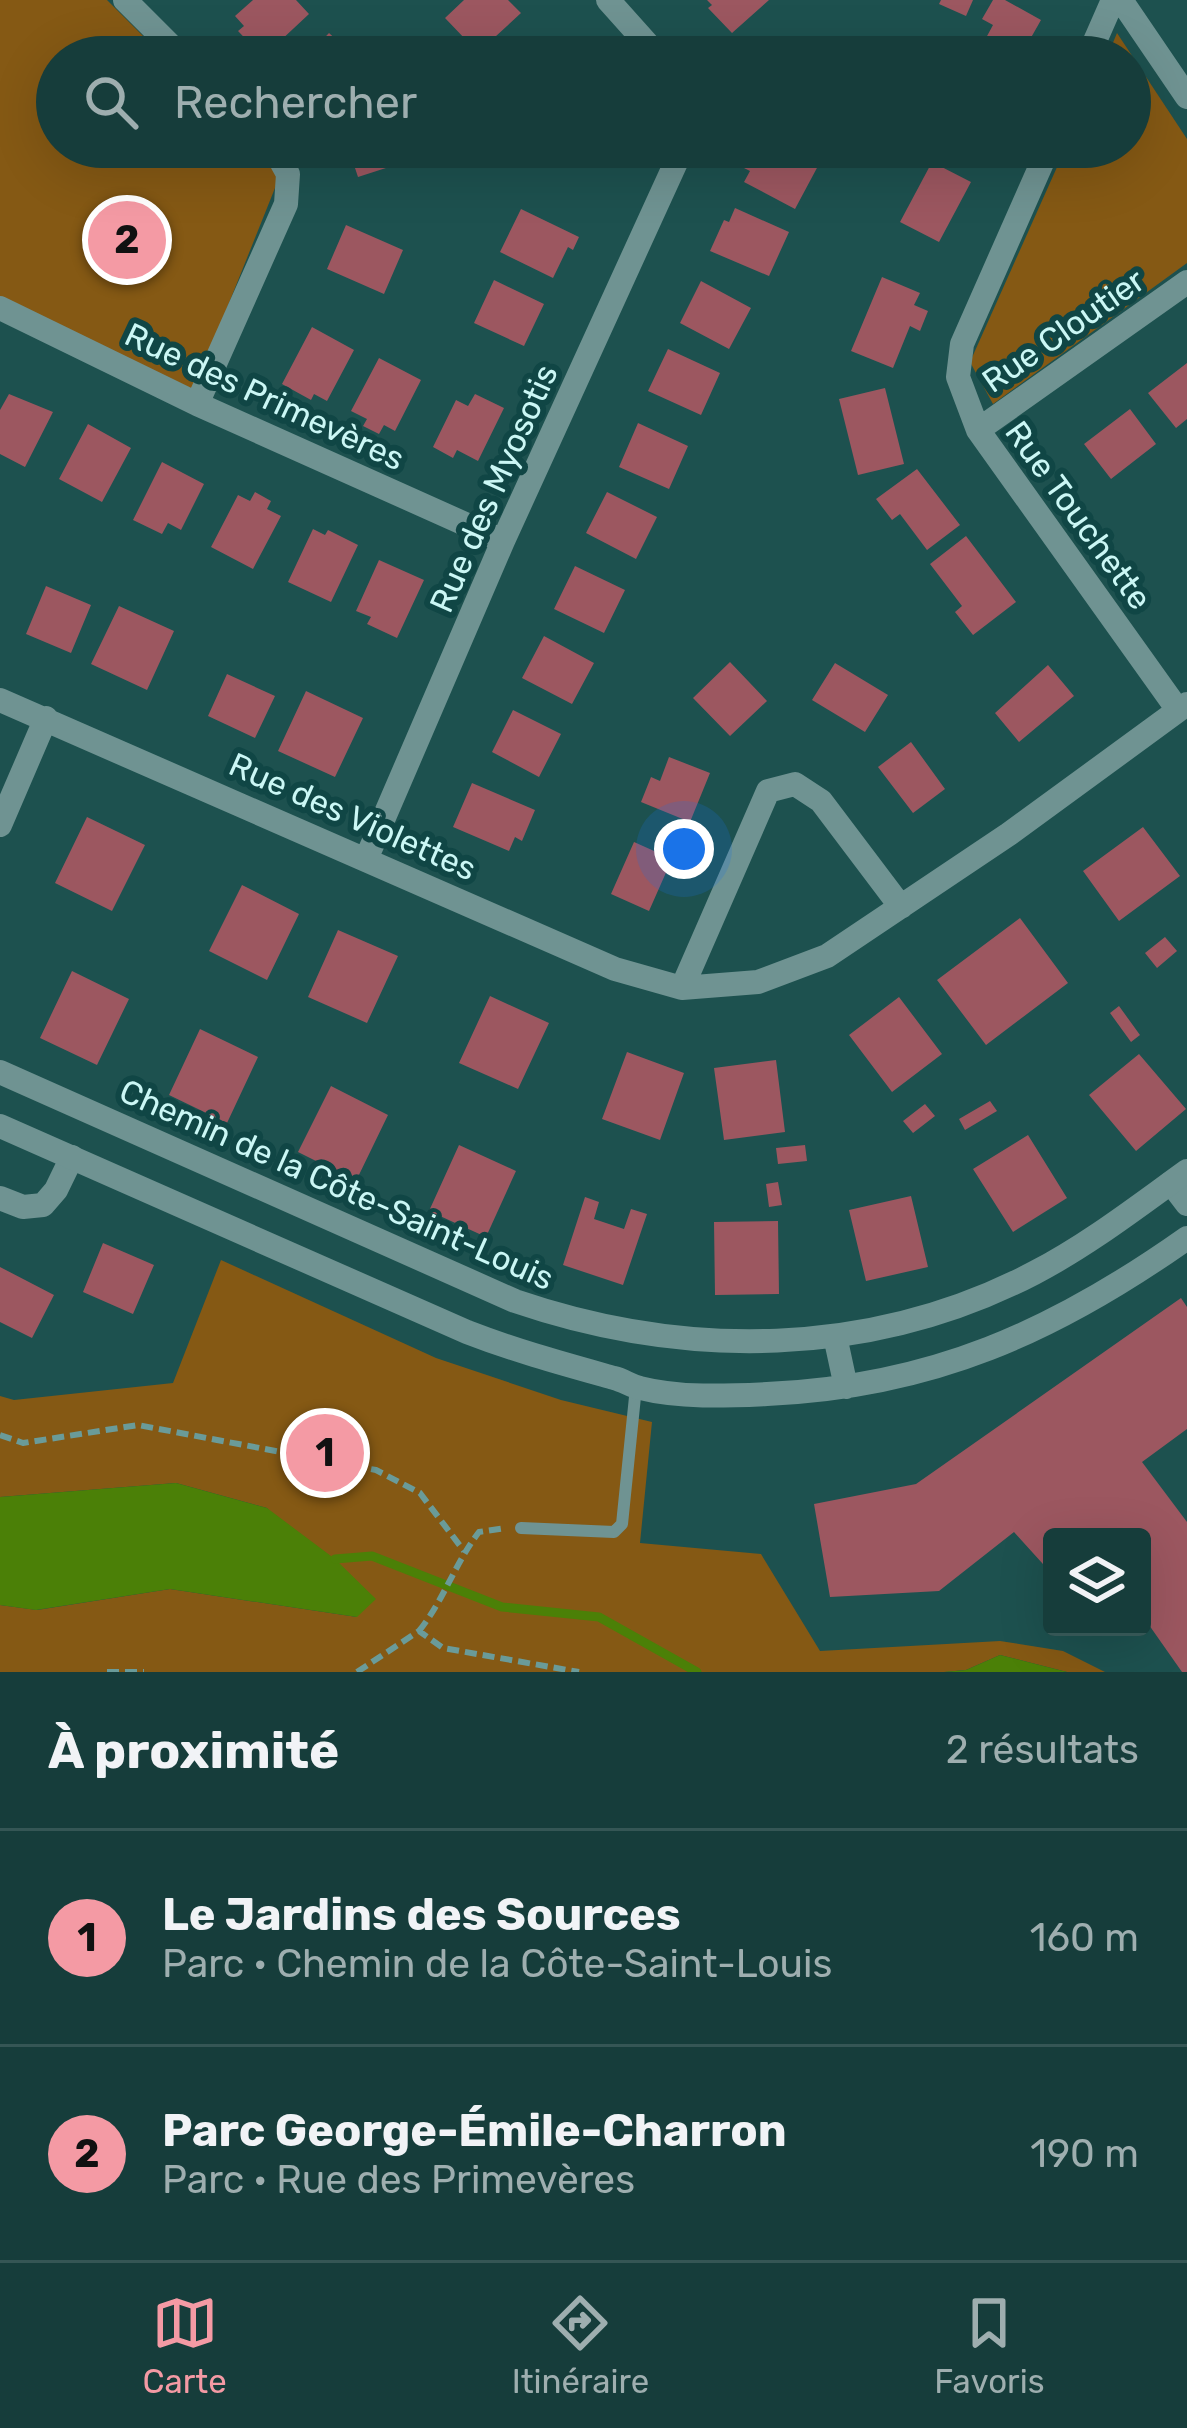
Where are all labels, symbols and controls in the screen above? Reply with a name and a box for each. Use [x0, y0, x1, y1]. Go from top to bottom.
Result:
search box [36, 36, 1151, 168]
icon: search [78, 69, 144, 135]
text: Rechercher [174, 76, 417, 129]
pin: 2 [88, 195, 166, 285]
street label: Rue Cloutier [975, 260, 1152, 401]
street label: Rue des Primevères [119, 315, 411, 478]
street label: Rue des Myosotis [421, 358, 566, 618]
street label: Rue Touchette [997, 414, 1160, 617]
street label: Rue des Violettes [223, 745, 482, 888]
your location [654, 819, 714, 879]
street label: Chemin de la Côte-Saint-Louis [114, 1071, 560, 1298]
pin: 1 [286, 1408, 364, 1498]
map controls [1043, 1528, 1151, 1636]
button: layers [1043, 1528, 1151, 1636]
text: À proximité [48, 1720, 339, 1781]
text: 2 résultats [946, 1727, 1139, 1773]
text: Le Jardins des Sources [162, 1888, 681, 1941]
text: 1 [77, 1915, 97, 1961]
text: 160 m [1030, 1915, 1139, 1961]
text: Parc · Chemin de la Côte-Saint-Louis [162, 1941, 832, 1987]
text: Parc George-Émile-Charron [162, 2104, 787, 2157]
text: 2 [74, 2131, 100, 2177]
text: 190 m [1030, 2131, 1139, 2177]
text: Parc · Rue des Primevères [162, 2157, 635, 2203]
tab: Carte [143, 2290, 227, 2401]
tab: Itinéraire [512, 2290, 649, 2401]
tab: Favoris [934, 2290, 1044, 2401]

